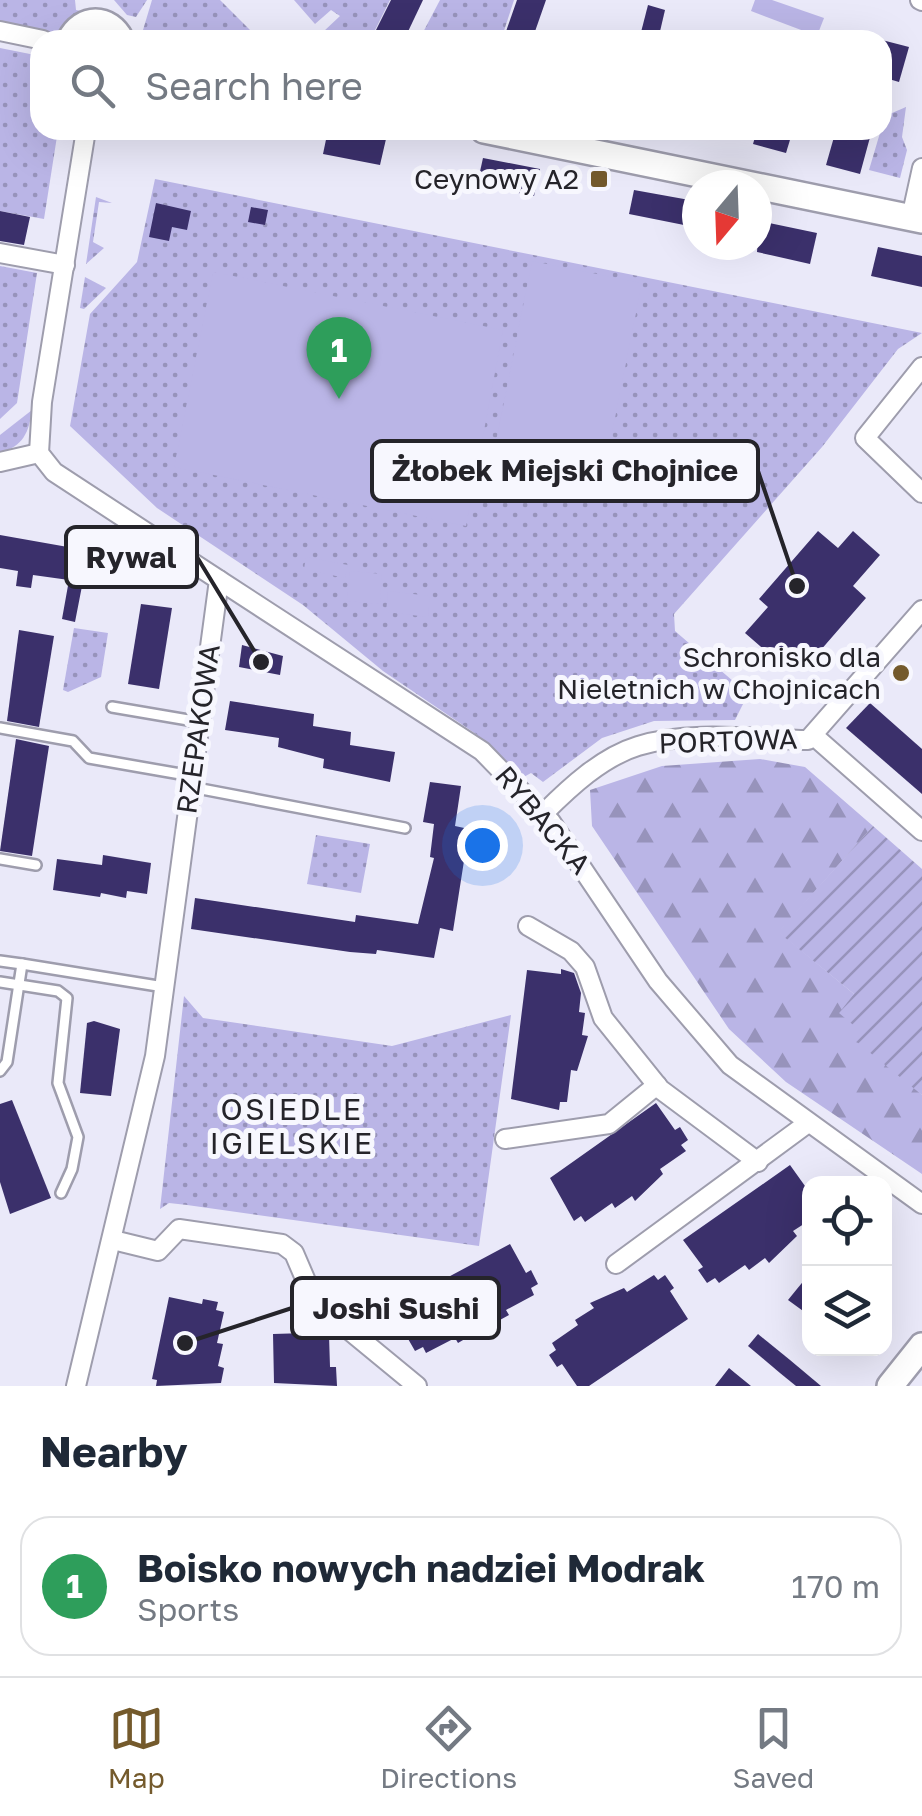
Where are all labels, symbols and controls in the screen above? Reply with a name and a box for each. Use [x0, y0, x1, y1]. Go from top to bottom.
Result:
search box [30, 30, 892, 140]
icon: search [65, 58, 120, 113]
text: Search here [145, 63, 363, 108]
place label: Ceynowy A2 [414, 162, 579, 195]
marker: Ceynowy A2 [588, 168, 610, 190]
north arrow [682, 170, 772, 260]
pin: 1 [306, 316, 372, 399]
callout: Żłobek Miejski Chojnice [372, 441, 758, 501]
text: Żłobek Miejski Chojnice [392, 452, 738, 488]
callout: Rywal [66, 527, 197, 587]
text: Rywal [85, 539, 177, 575]
place label: Schronisko dla Nieletnich w Chojnicach [557, 640, 881, 705]
street label: RZEPAKOWA [169, 642, 226, 816]
marker: Schronisko dla Nieletnich w Chojnicach [890, 662, 912, 684]
street label: PORTOWA [658, 722, 798, 759]
street label: RYBACKA [489, 759, 598, 880]
your location [457, 820, 508, 871]
district label: OSIEDLE IGIELSKIE [210, 1091, 374, 1161]
map controls [802, 1176, 892, 1356]
button: locate [802, 1176, 892, 1266]
button: layers [802, 1266, 892, 1356]
callout: Joshi Sushi [292, 1278, 499, 1338]
text: Joshi Sushi [313, 1290, 479, 1326]
text: Nearby [40, 1426, 188, 1476]
text: Boisko nowych nadziei Modrak [137, 1545, 705, 1590]
text: 1 [66, 1567, 83, 1605]
text: 170 m [791, 1567, 880, 1605]
text: Sports [137, 1590, 239, 1628]
tab: Map [108, 1701, 165, 1794]
tab: Directions [380, 1701, 517, 1794]
tab: Saved [732, 1701, 814, 1794]

